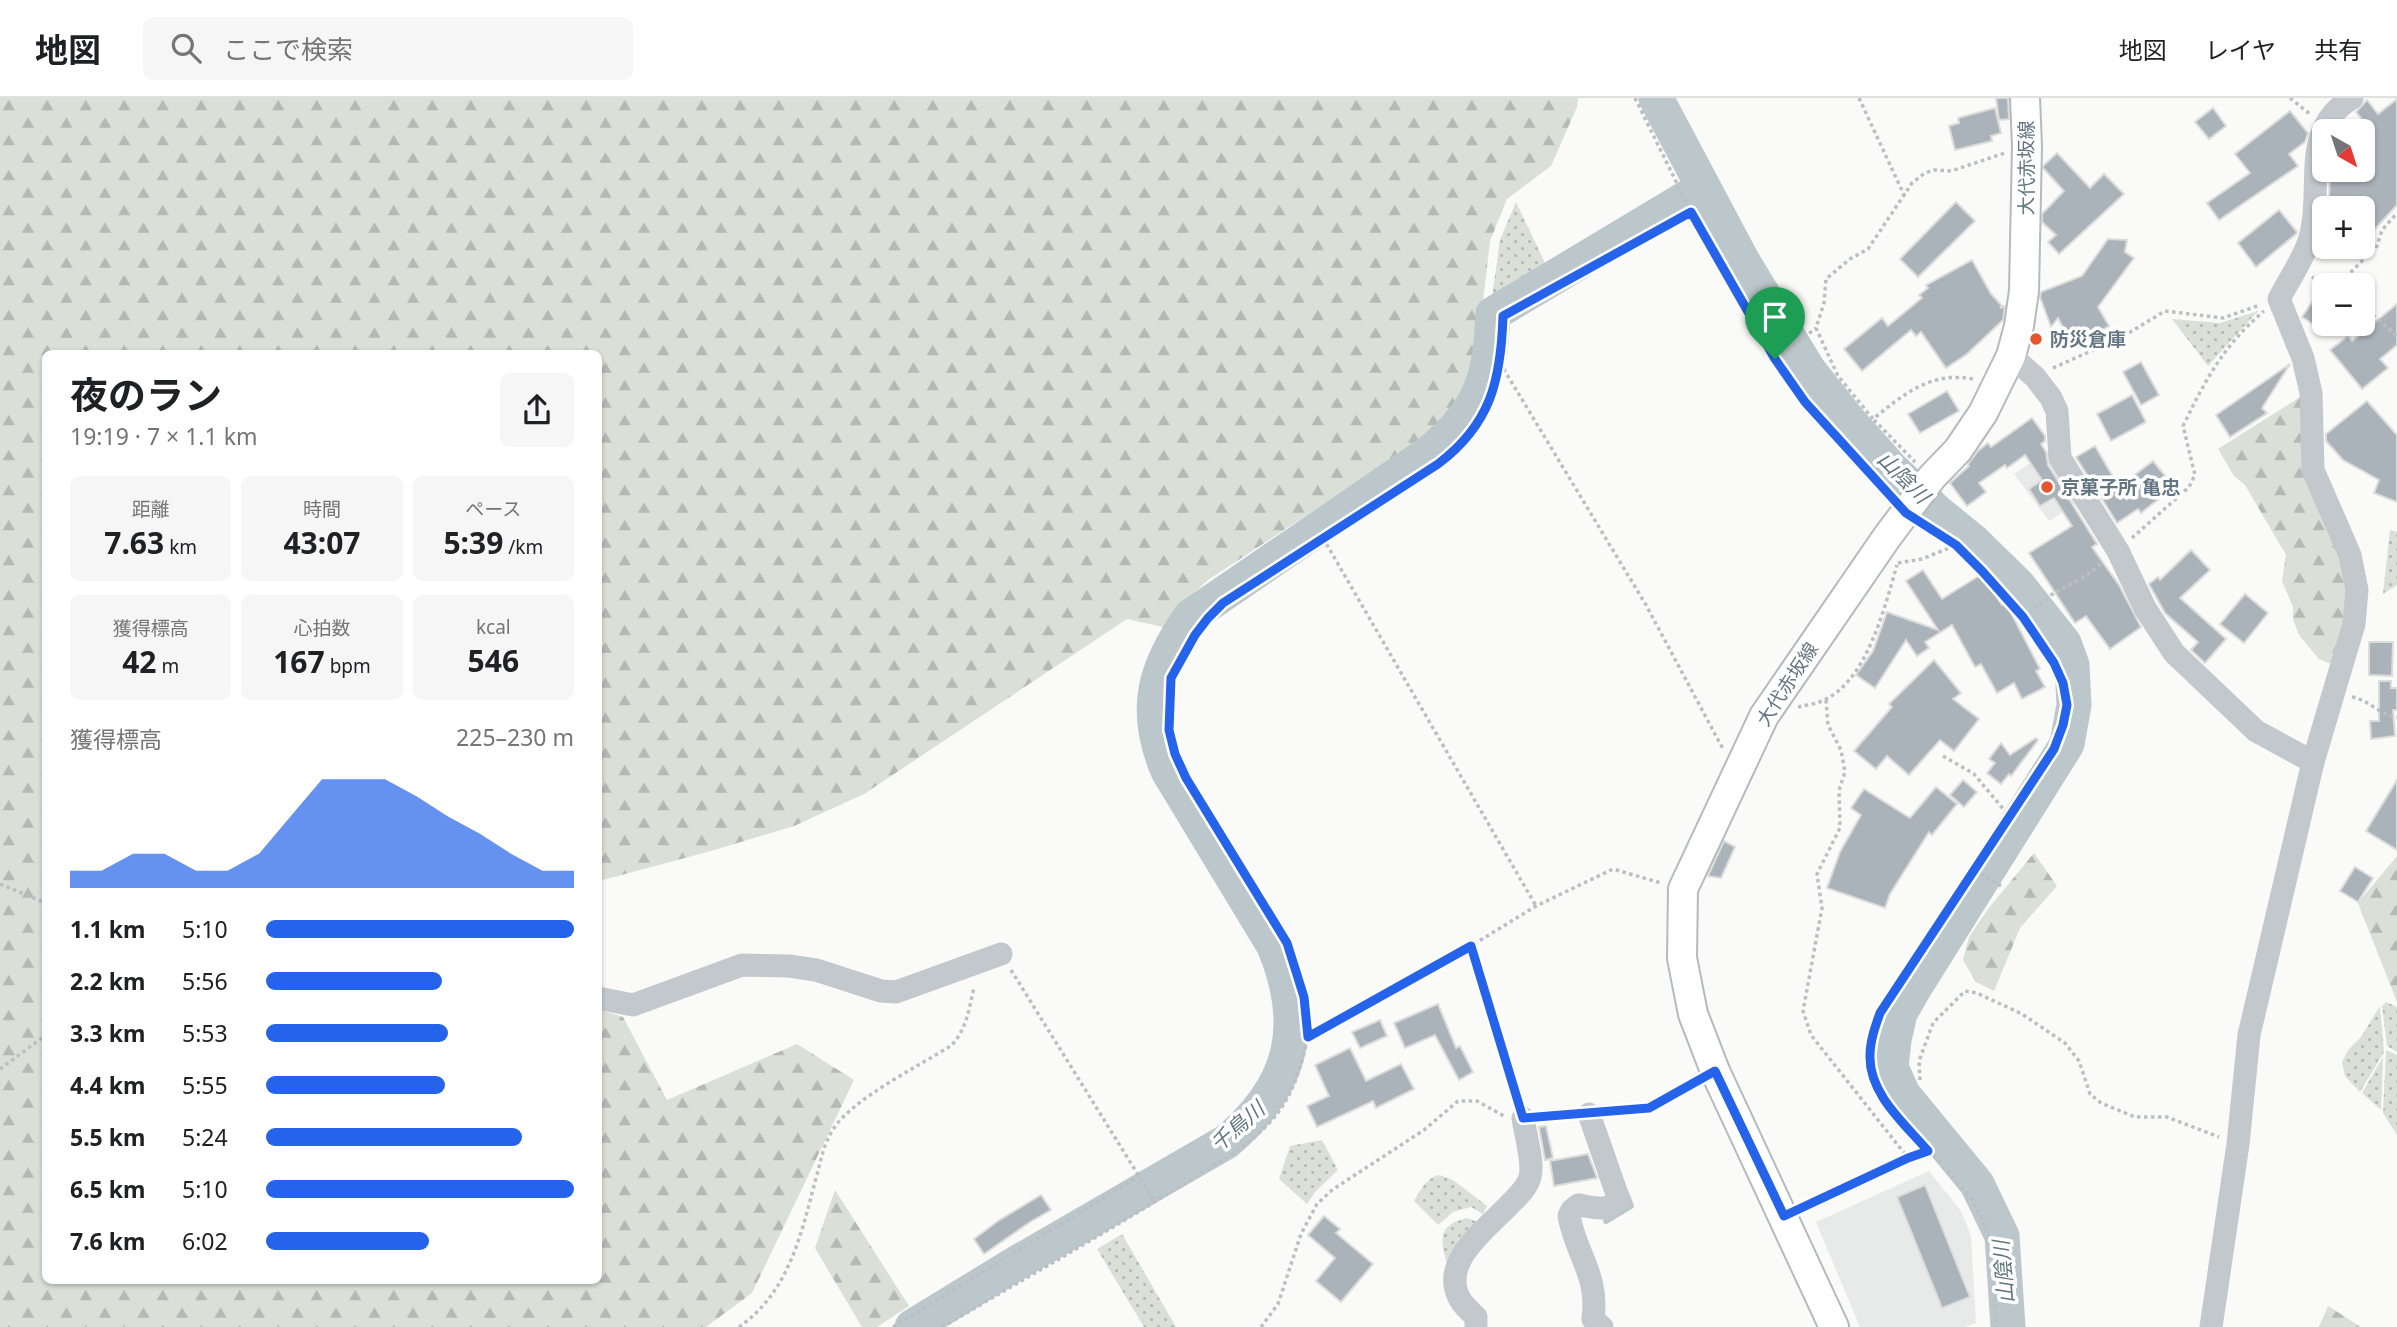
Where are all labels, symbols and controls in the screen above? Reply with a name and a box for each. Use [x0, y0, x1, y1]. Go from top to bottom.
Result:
search box [143, 17, 633, 80]
text: 地図 [35, 27, 101, 72]
icon: search [167, 29, 205, 67]
text: ここで検索 [223, 31, 353, 67]
text: 地図 [2119, 33, 2167, 66]
text: レイヤ [2205, 33, 2276, 66]
text: 共有 [2314, 33, 2362, 66]
north arrow [2312, 119, 2375, 182]
map controls [2312, 119, 2375, 336]
street label: 大代赤坂線 [2013, 120, 2039, 216]
button: + [2312, 196, 2375, 259]
button: − [2312, 273, 2375, 336]
pin [1745, 287, 1805, 359]
icon: arrive [1756, 298, 1794, 336]
place label: 防災倉庫 [2050, 326, 2126, 352]
marker: 防災倉庫 [2028, 331, 2044, 347]
text: 夜のラン [70, 368, 222, 420]
button: share [500, 373, 574, 447]
text: 19:19 · 7 × 1.1 km [70, 420, 257, 452]
water label: 山陰川 [1872, 445, 1938, 511]
place label: 京菓子所 亀忠 [2061, 474, 2180, 500]
marker: 京菓子所 亀忠 [2039, 479, 2055, 495]
text: 距離 [132, 496, 170, 522]
text: 時間 [303, 496, 341, 522]
text: ペース [465, 496, 521, 522]
text: 7.63 [104, 522, 164, 563]
text: 43:07 [283, 522, 361, 563]
text: 5:39 [443, 522, 503, 563]
text: km [164, 534, 197, 560]
text: /km [503, 534, 543, 560]
text: kcal [476, 614, 511, 640]
text: 獲得標高 [113, 615, 189, 641]
text: 心拍数 [293, 615, 351, 641]
street label: 大代赤坂線 [1750, 637, 1824, 731]
text: 546 [468, 640, 519, 681]
text: 42 [122, 641, 156, 682]
text: 167 [273, 641, 325, 682]
text: m [156, 653, 179, 679]
text: bpm [325, 653, 371, 679]
text: 225–230 m [456, 721, 574, 753]
text: 獲得標高 [70, 723, 162, 755]
text: 1.1 km [70, 913, 145, 945]
text: 5:10 [182, 913, 228, 945]
text: 2.2 km [70, 965, 145, 997]
text: 5:56 [182, 965, 228, 997]
text: 3.3 km [70, 1017, 145, 1049]
text: 5:53 [182, 1017, 228, 1049]
text: 4.4 km [70, 1069, 145, 1101]
text: 5:55 [182, 1069, 228, 1101]
water label: 千鳥川 [1204, 1093, 1271, 1157]
text: 5.5 km [70, 1121, 145, 1153]
text: 5:24 [182, 1121, 228, 1153]
text: 6.5 km [70, 1173, 145, 1205]
text: 5:10 [182, 1173, 228, 1205]
text: 7.6 km [70, 1225, 145, 1257]
text: 6:02 [182, 1225, 228, 1257]
water label: 山陰川 [1986, 1237, 2020, 1305]

